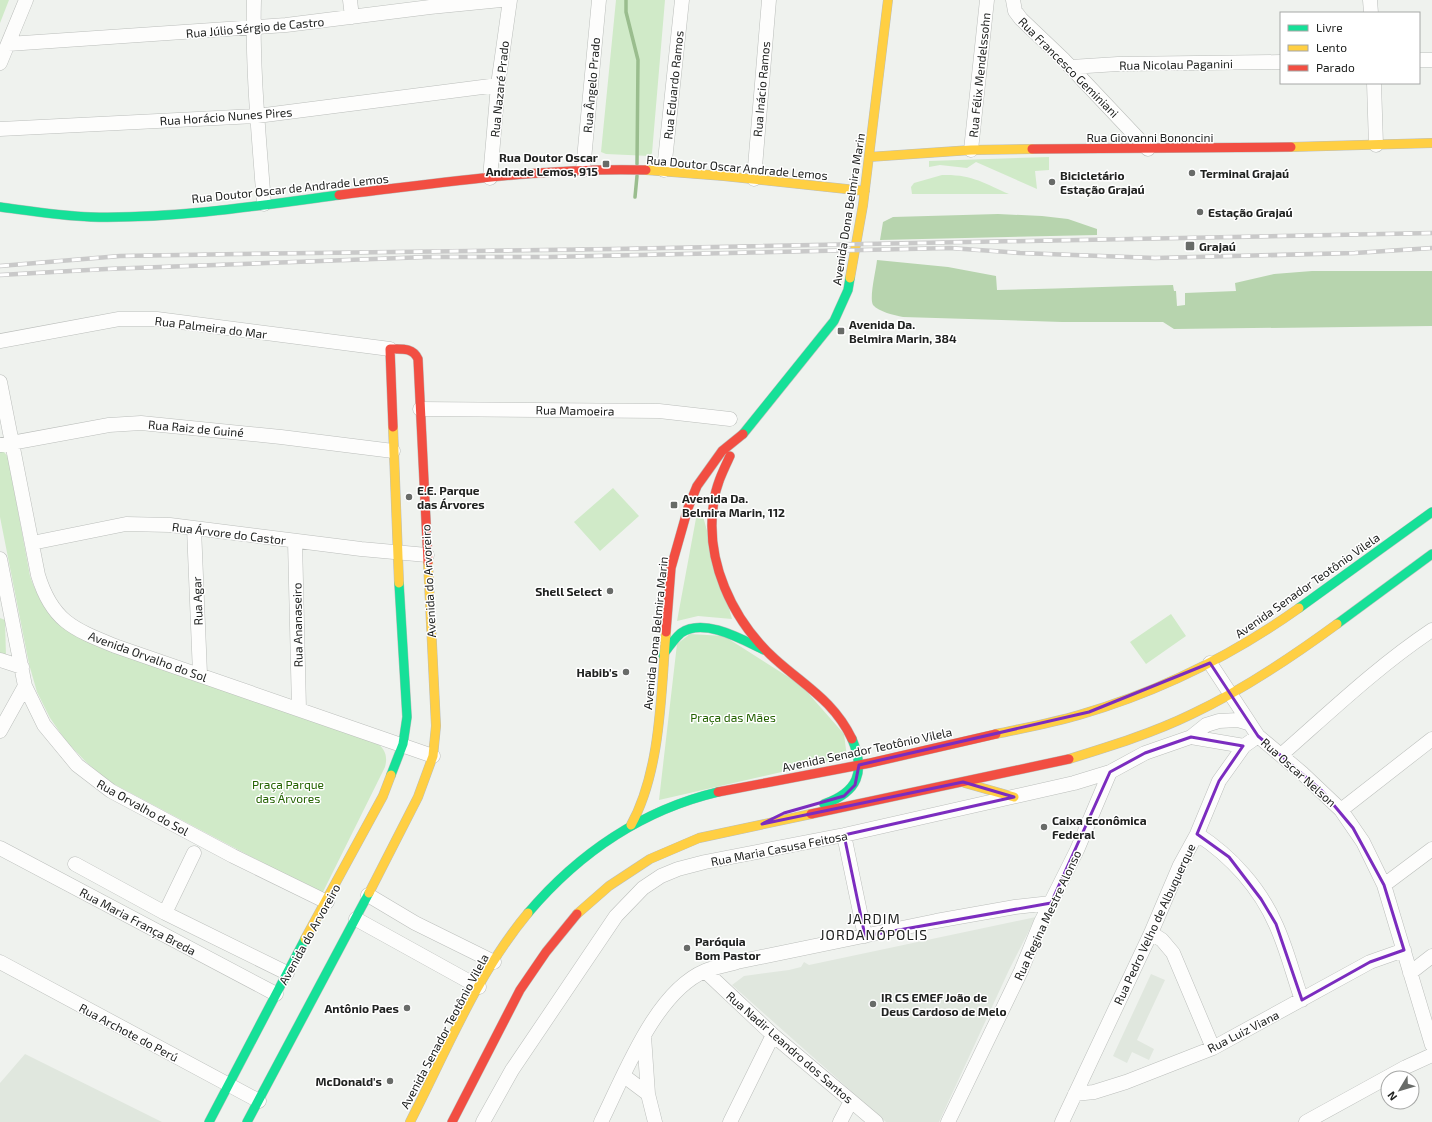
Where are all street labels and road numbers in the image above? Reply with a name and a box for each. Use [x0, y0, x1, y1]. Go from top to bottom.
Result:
street label: Rua Félix Mendelssohn [965, 12, 993, 138]
street label: Rua Júlio Sérgio de Castro [185, 14, 325, 40]
street label: Rua Francesco Geminiani [1016, 14, 1122, 120]
street label: Rua Eduardo Ramos [660, 30, 686, 140]
street label: Rua Ângelo Prado [580, 36, 602, 133]
street label: Rua Nazaré Prado [487, 40, 511, 138]
street label: Rua Inácio Ramos [750, 41, 772, 137]
street label: Rua Nicolau Paganini [1119, 56, 1233, 72]
street label: Rua Horácio Nunes Pires [159, 104, 293, 128]
street label: Rua Giovanni Bononcini [1086, 130, 1214, 144]
street label: Avenida Dona Belmira Marin [829, 132, 867, 286]
street label: Rua Doutor Oscar Andrade Lemos [646, 152, 828, 182]
street label: Rua Doutor Oscar de Andrade Lemos [191, 171, 389, 205]
street label: Rua Palmeira do Mar [154, 313, 268, 341]
street label: Rua Mamoeira [535, 402, 615, 418]
street label: Rua Raiz de Guiné [148, 417, 244, 439]
street label: Rua Árvore do Castor [171, 519, 287, 547]
street label: Avenida do Arvoreiro [418, 524, 438, 638]
street label: Avenida Senador Teotônio Vilela [1232, 530, 1382, 640]
street label: Avenida Dona Belmira Marin [640, 556, 670, 710]
street label: Rua Agar [189, 576, 205, 626]
street label: Rua Ananaseiro [289, 582, 305, 668]
street label: Avenida Orvalho do Sol [87, 628, 210, 684]
street label: Avenida Senador Teotônio Vilela [781, 724, 953, 774]
street label: Rua Oscar Nelson [1259, 735, 1339, 809]
street label: Rua Orvalho do Sol [95, 776, 192, 838]
street label: Rua Maria Casusa Feitosa [709, 828, 849, 868]
street label: Rua Pedro Velho de Albuquerque [1110, 841, 1198, 1007]
street label: Rua Regina Mestre Alonso [1011, 847, 1083, 982]
street label: Avenida do Arvoreiro [275, 881, 343, 987]
street label: Rua Maria França Breda [77, 884, 198, 958]
street label: Avenida Senador Teotônio Vilela [397, 951, 491, 1111]
street label: Rua Nadir Leandro dos Santos [724, 988, 856, 1106]
street label: Rua Archote do Perú [77, 1000, 181, 1064]
street label: Rua Luiz Viana [1205, 1007, 1281, 1055]

